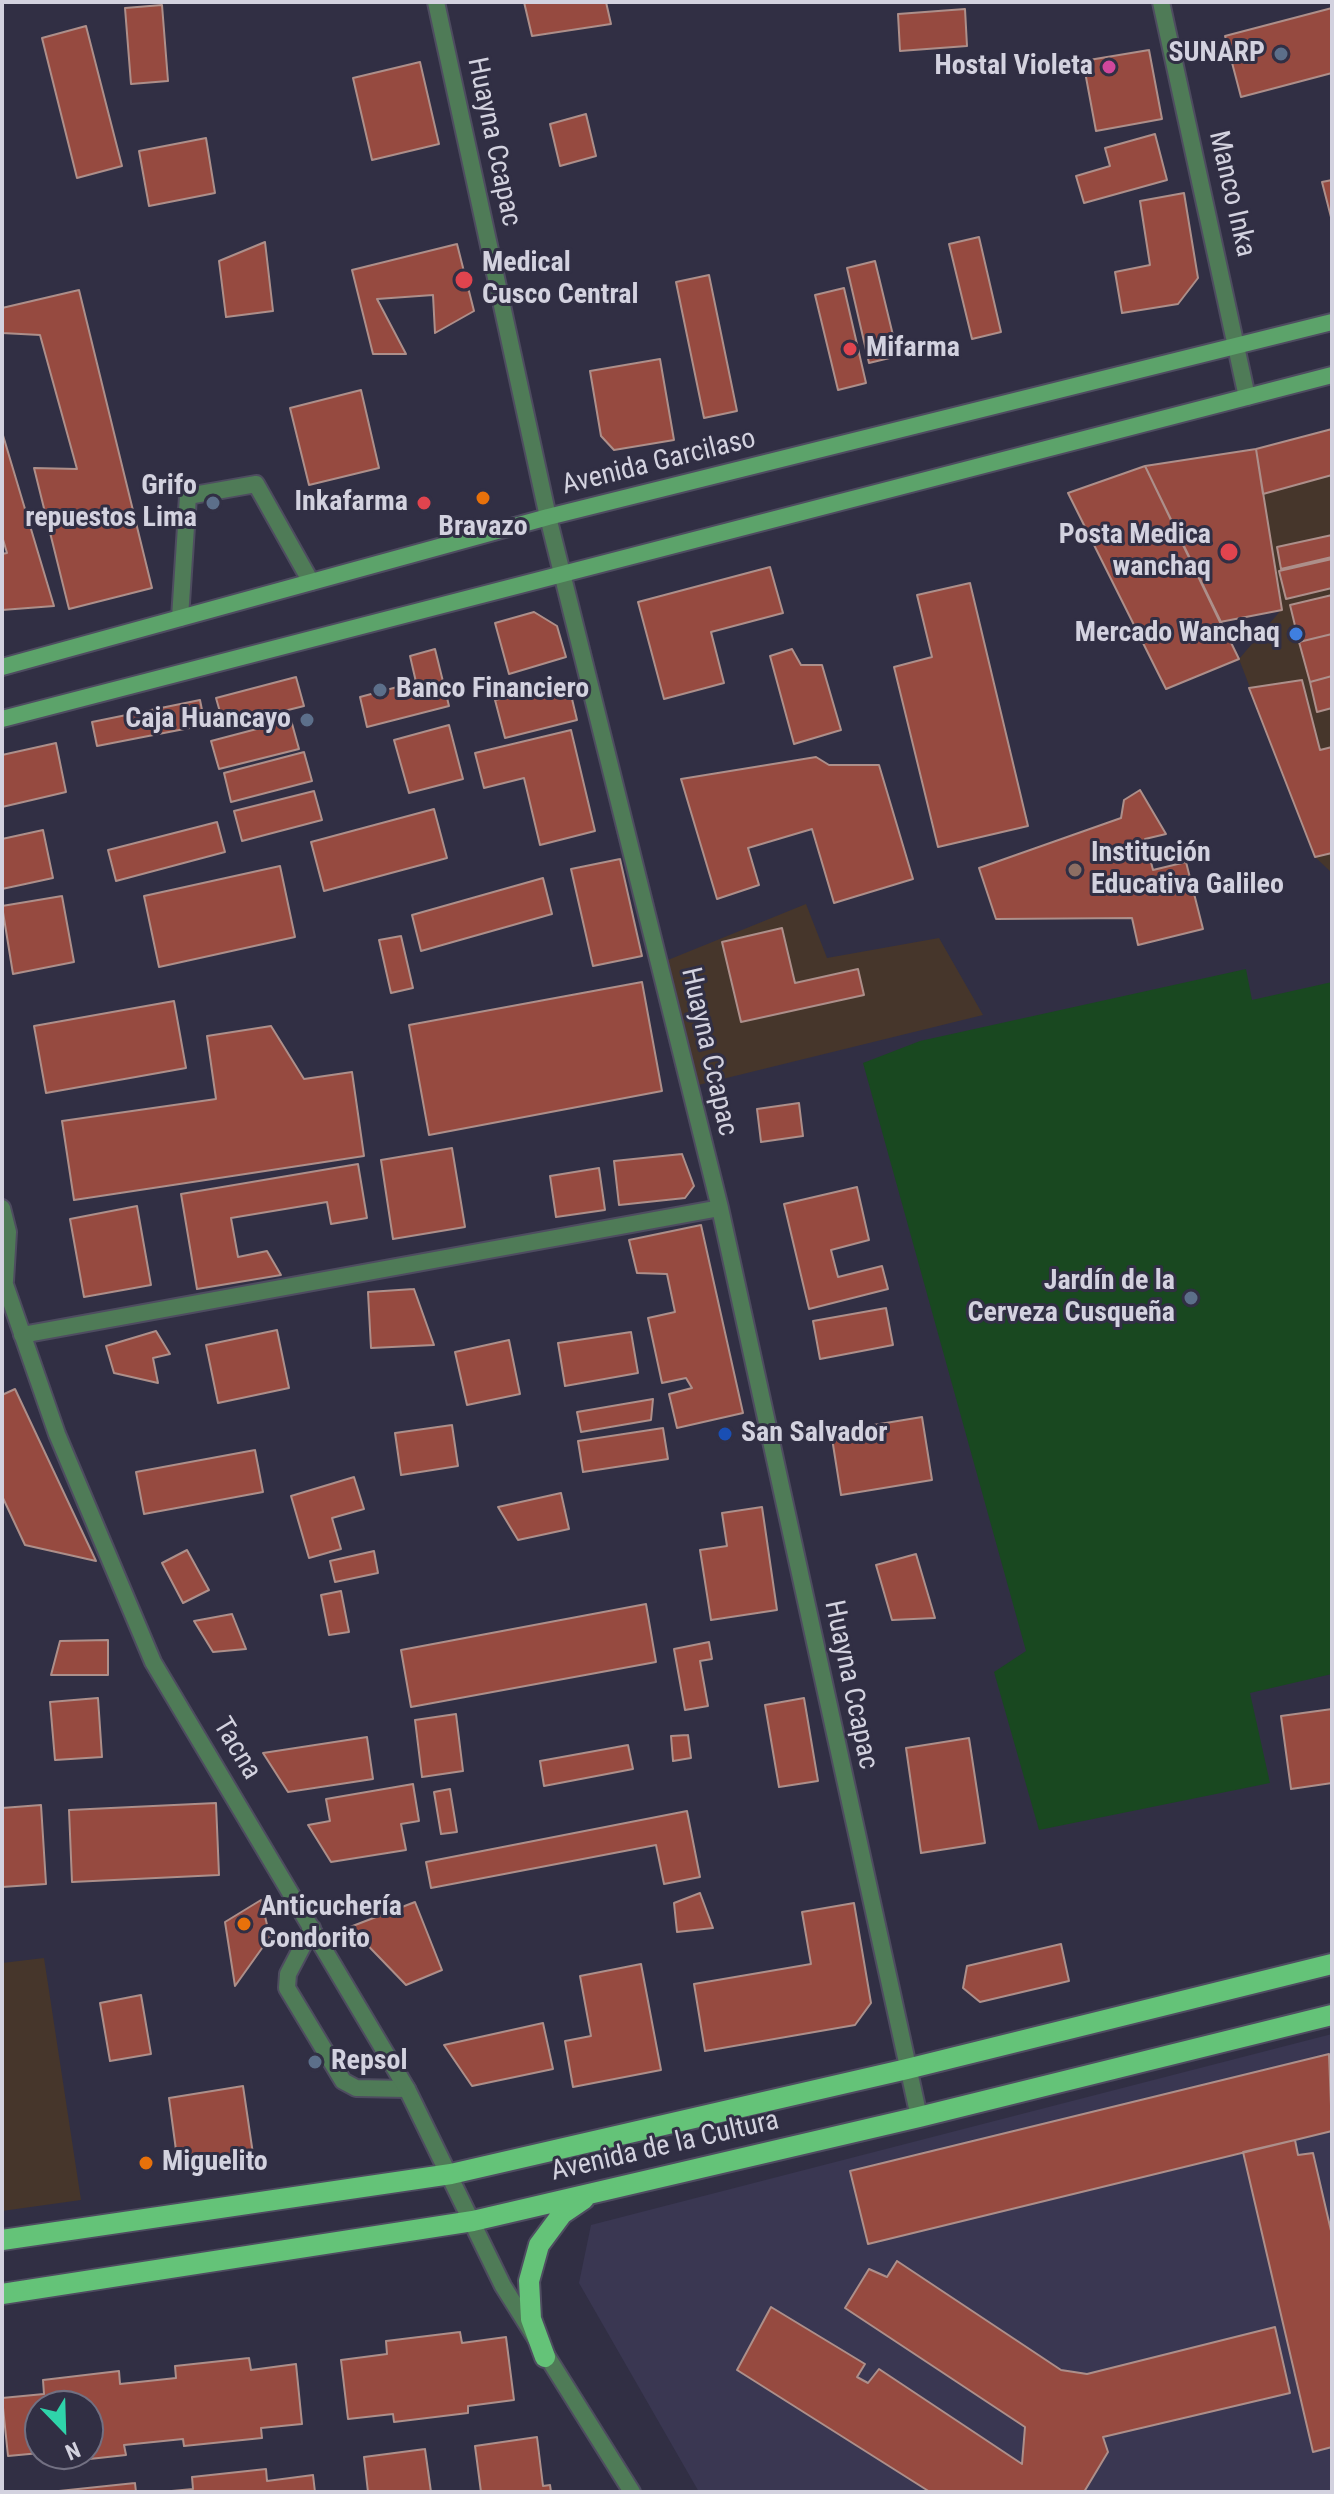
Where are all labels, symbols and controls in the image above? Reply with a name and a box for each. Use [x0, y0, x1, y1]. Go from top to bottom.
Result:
place label: SUNARP [1168, 37, 1265, 71]
marker: SUNARP [1272, 45, 1290, 63]
place label: Hostal Violeta [934, 50, 1093, 84]
street label: Huayna Ccapac [459, 55, 527, 229]
marker: Hostal Violeta [1100, 58, 1118, 76]
street label: Manco Inka [1200, 128, 1262, 260]
place label: Medical Cusco Central [482, 247, 639, 313]
marker: Medical Cusco Central [453, 269, 475, 291]
place label: Mifarma [866, 332, 960, 366]
marker: Mifarma [841, 340, 859, 358]
street label: Avenida Garcilaso [559, 423, 759, 503]
place label: Grifo repuestos Lima [25, 470, 197, 536]
place label: Inkafarma [294, 486, 408, 520]
marker: Bravazo [474, 489, 492, 507]
marker: Grifo repuestos Lima [204, 494, 222, 512]
marker: Inkafarma [415, 494, 433, 512]
place label: Bravazo [438, 511, 528, 545]
place label: Posta Medica wanchaq [1059, 519, 1211, 585]
marker: Posta Medica wanchaq [1218, 541, 1240, 563]
place label: Mercado Wanchaq [1075, 617, 1280, 651]
marker: Mercado Wanchaq [1287, 625, 1305, 643]
place label: Banco Financiero [396, 673, 589, 707]
marker: Banco Financiero [371, 681, 389, 699]
place label: Caja Huancayo [125, 703, 291, 737]
marker: Caja Huancayo [298, 711, 316, 729]
place label: Institución Educativa Galileo [1091, 837, 1284, 903]
marker: Institución Educativa Galileo [1066, 861, 1084, 879]
street label: Huayna Ccapac [672, 965, 744, 1139]
place label: Jardín de la Cerveza Cusqueña [968, 1265, 1175, 1331]
marker: Jardín de la Cerveza Cusqueña [1182, 1289, 1200, 1307]
place label: San Salvador [741, 1417, 888, 1451]
marker: San Salvador [716, 1425, 734, 1443]
street label: Huayna Ccapac [816, 1598, 884, 1772]
street label: Tacna [205, 1712, 267, 1786]
place label: Anticuchería Condorito [260, 1891, 402, 1957]
marker: Anticuchería Condorito [235, 1915, 253, 1933]
place label: Repsol [331, 2045, 407, 2079]
marker: Repsol [306, 2053, 324, 2071]
street label: Avenida de la Cultura [548, 2104, 782, 2190]
place label: Miguelito [162, 2146, 268, 2180]
marker: Miguelito [137, 2154, 155, 2172]
north arrow [24, 2390, 104, 2470]
text: N [62, 2437, 84, 2465]

